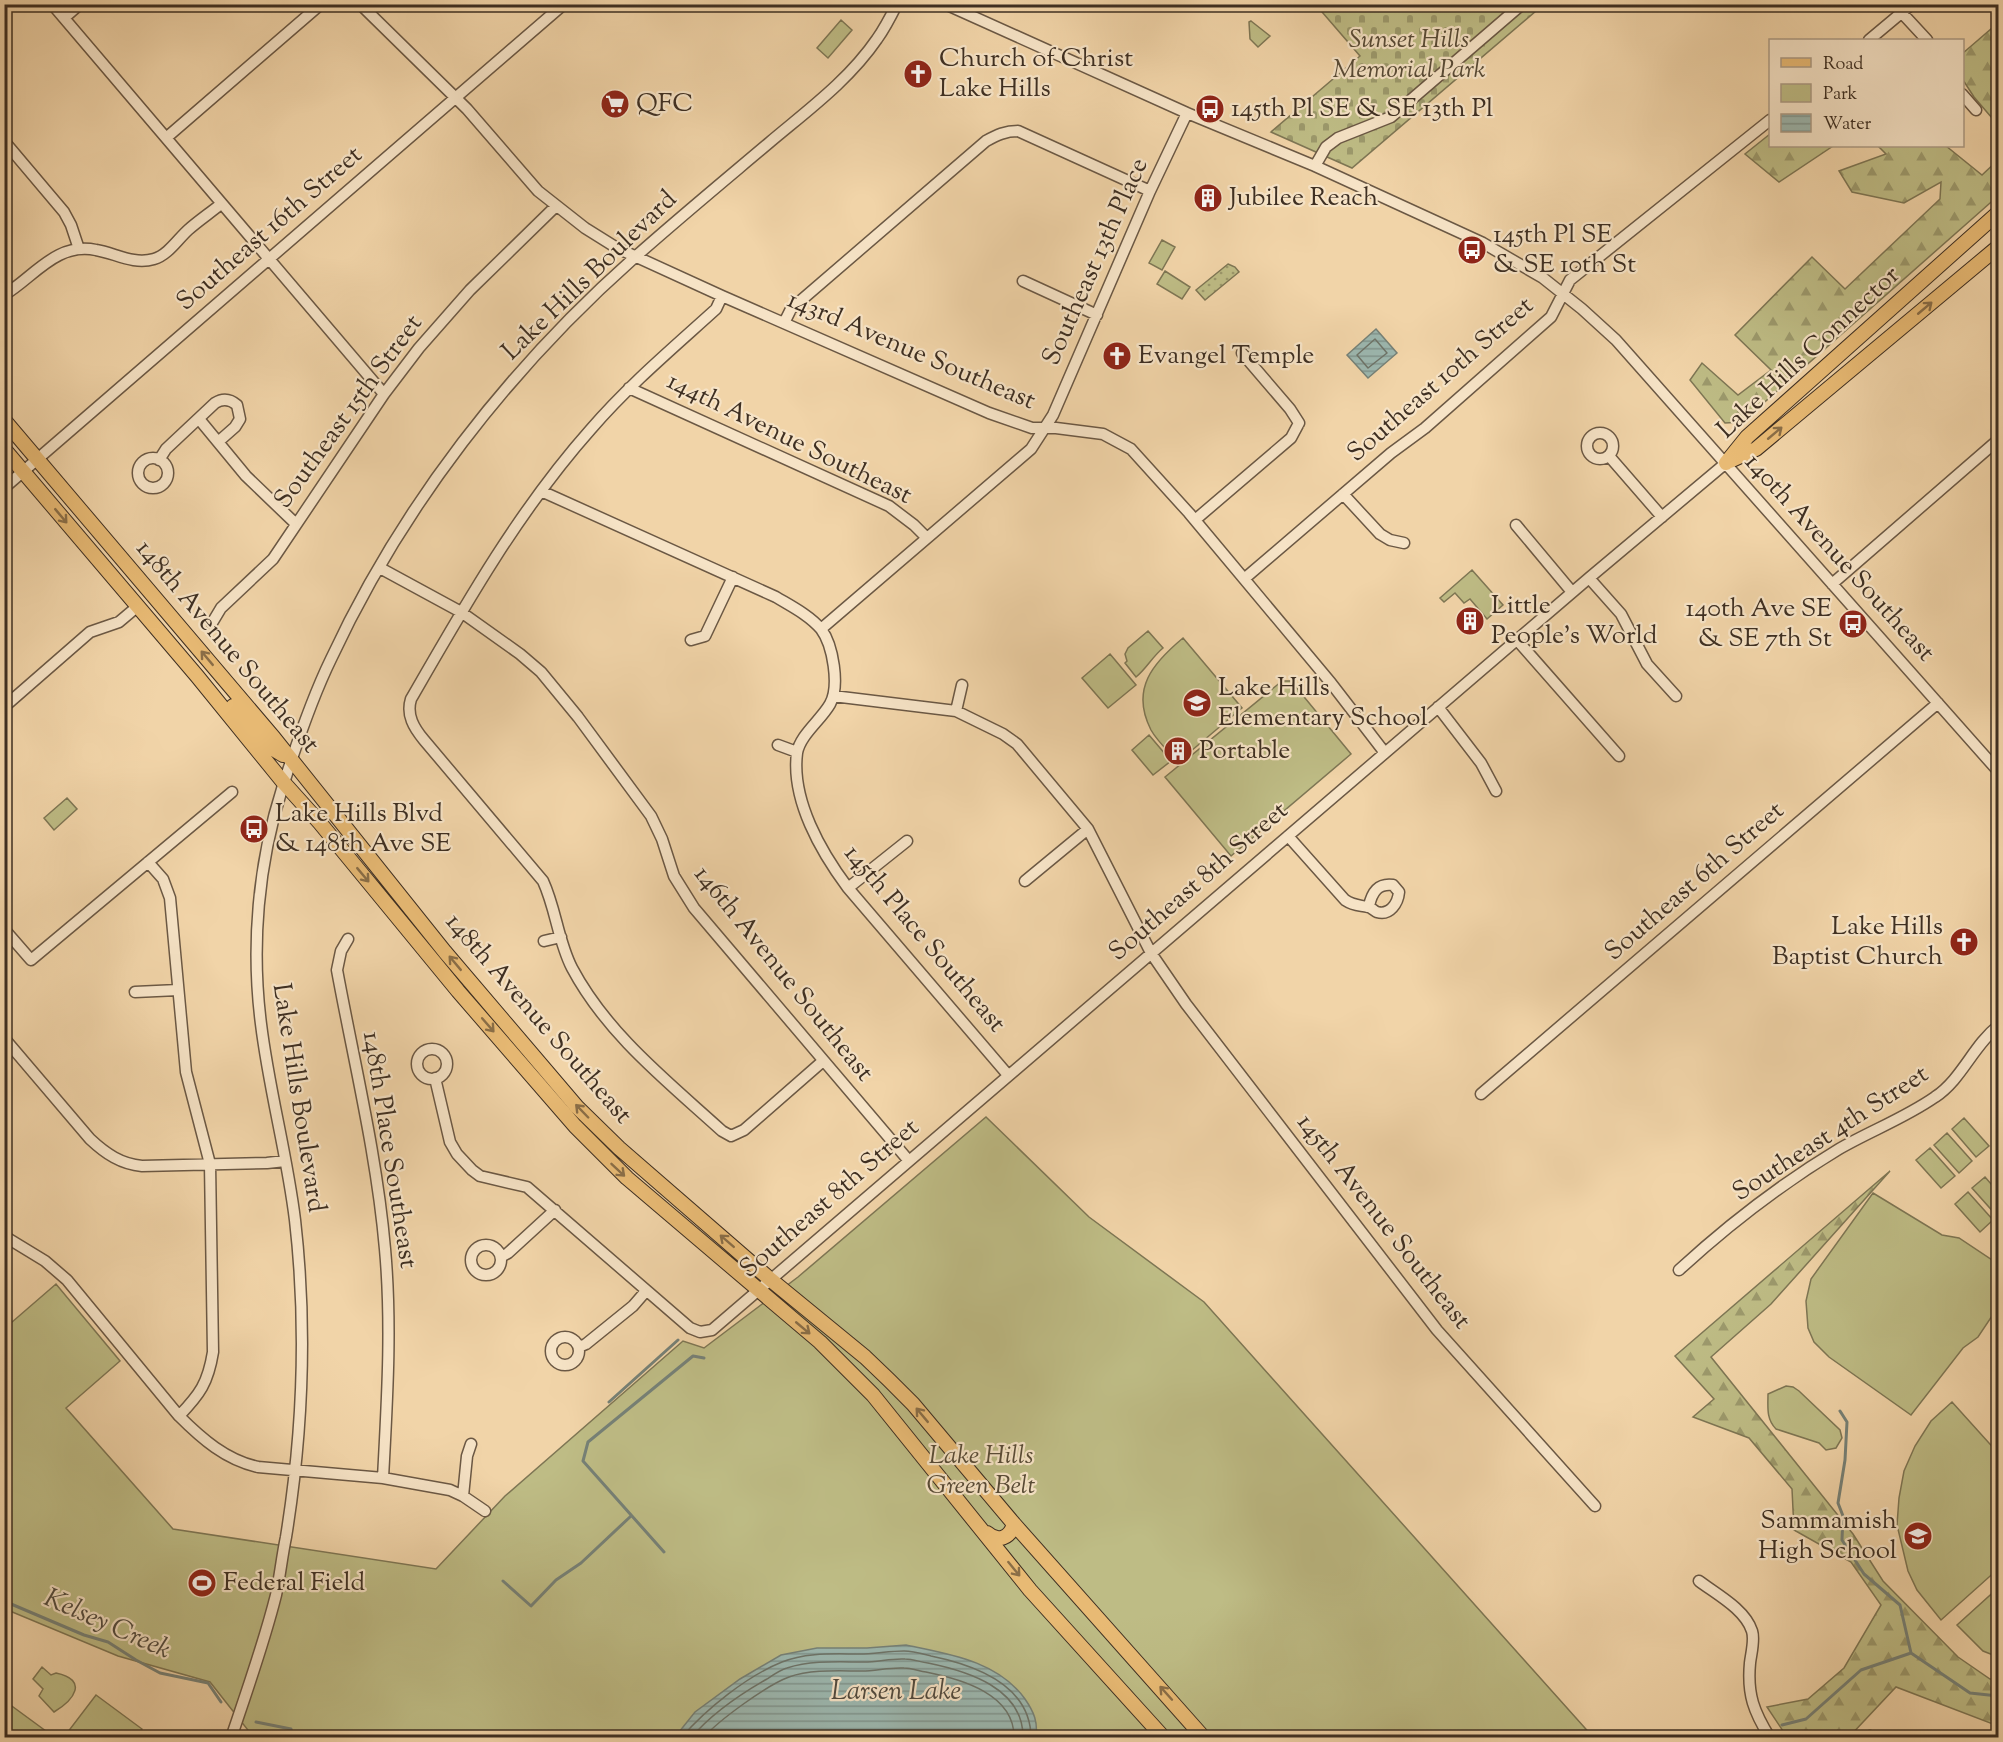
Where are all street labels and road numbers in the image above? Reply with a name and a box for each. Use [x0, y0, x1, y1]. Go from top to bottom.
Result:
street label: Southeast 16th Street [169, 138, 371, 320]
street label: Southeast 13th Place [1034, 152, 1158, 372]
street label: Lake Hills Boulevard [494, 182, 686, 370]
street label: Lake Hills Connector [1709, 258, 1909, 448]
street label: 143rd Avenue Southeast [781, 282, 1041, 420]
street label: Southeast 10th Street [1340, 288, 1542, 472]
street label: Southeast 15th Street [266, 307, 432, 517]
street label: 144th Avenue Southeast [660, 363, 918, 515]
street label: 140th Avenue Southeast [1735, 446, 1943, 670]
street label: 148th Avenue Southeast [126, 532, 328, 762]
street label: Southeast 8th Street [1101, 793, 1297, 970]
street label: Southeast 6th Street [1597, 794, 1793, 970]
street label: 145th Place Southeast [834, 837, 1014, 1041]
street label: 146th Avenue Southeast [684, 858, 882, 1090]
street label: 148th Avenue Southeast [436, 905, 640, 1133]
street label: Lake Hills Boulevard [262, 981, 334, 1215]
street label: 148th Place Southeast [352, 1029, 426, 1271]
street label: Southeast 4th Street [1726, 1057, 1936, 1211]
street label: 145th Avenue Southeast [1287, 1106, 1479, 1338]
street label: Southeast 8th Street [732, 1110, 928, 1287]

